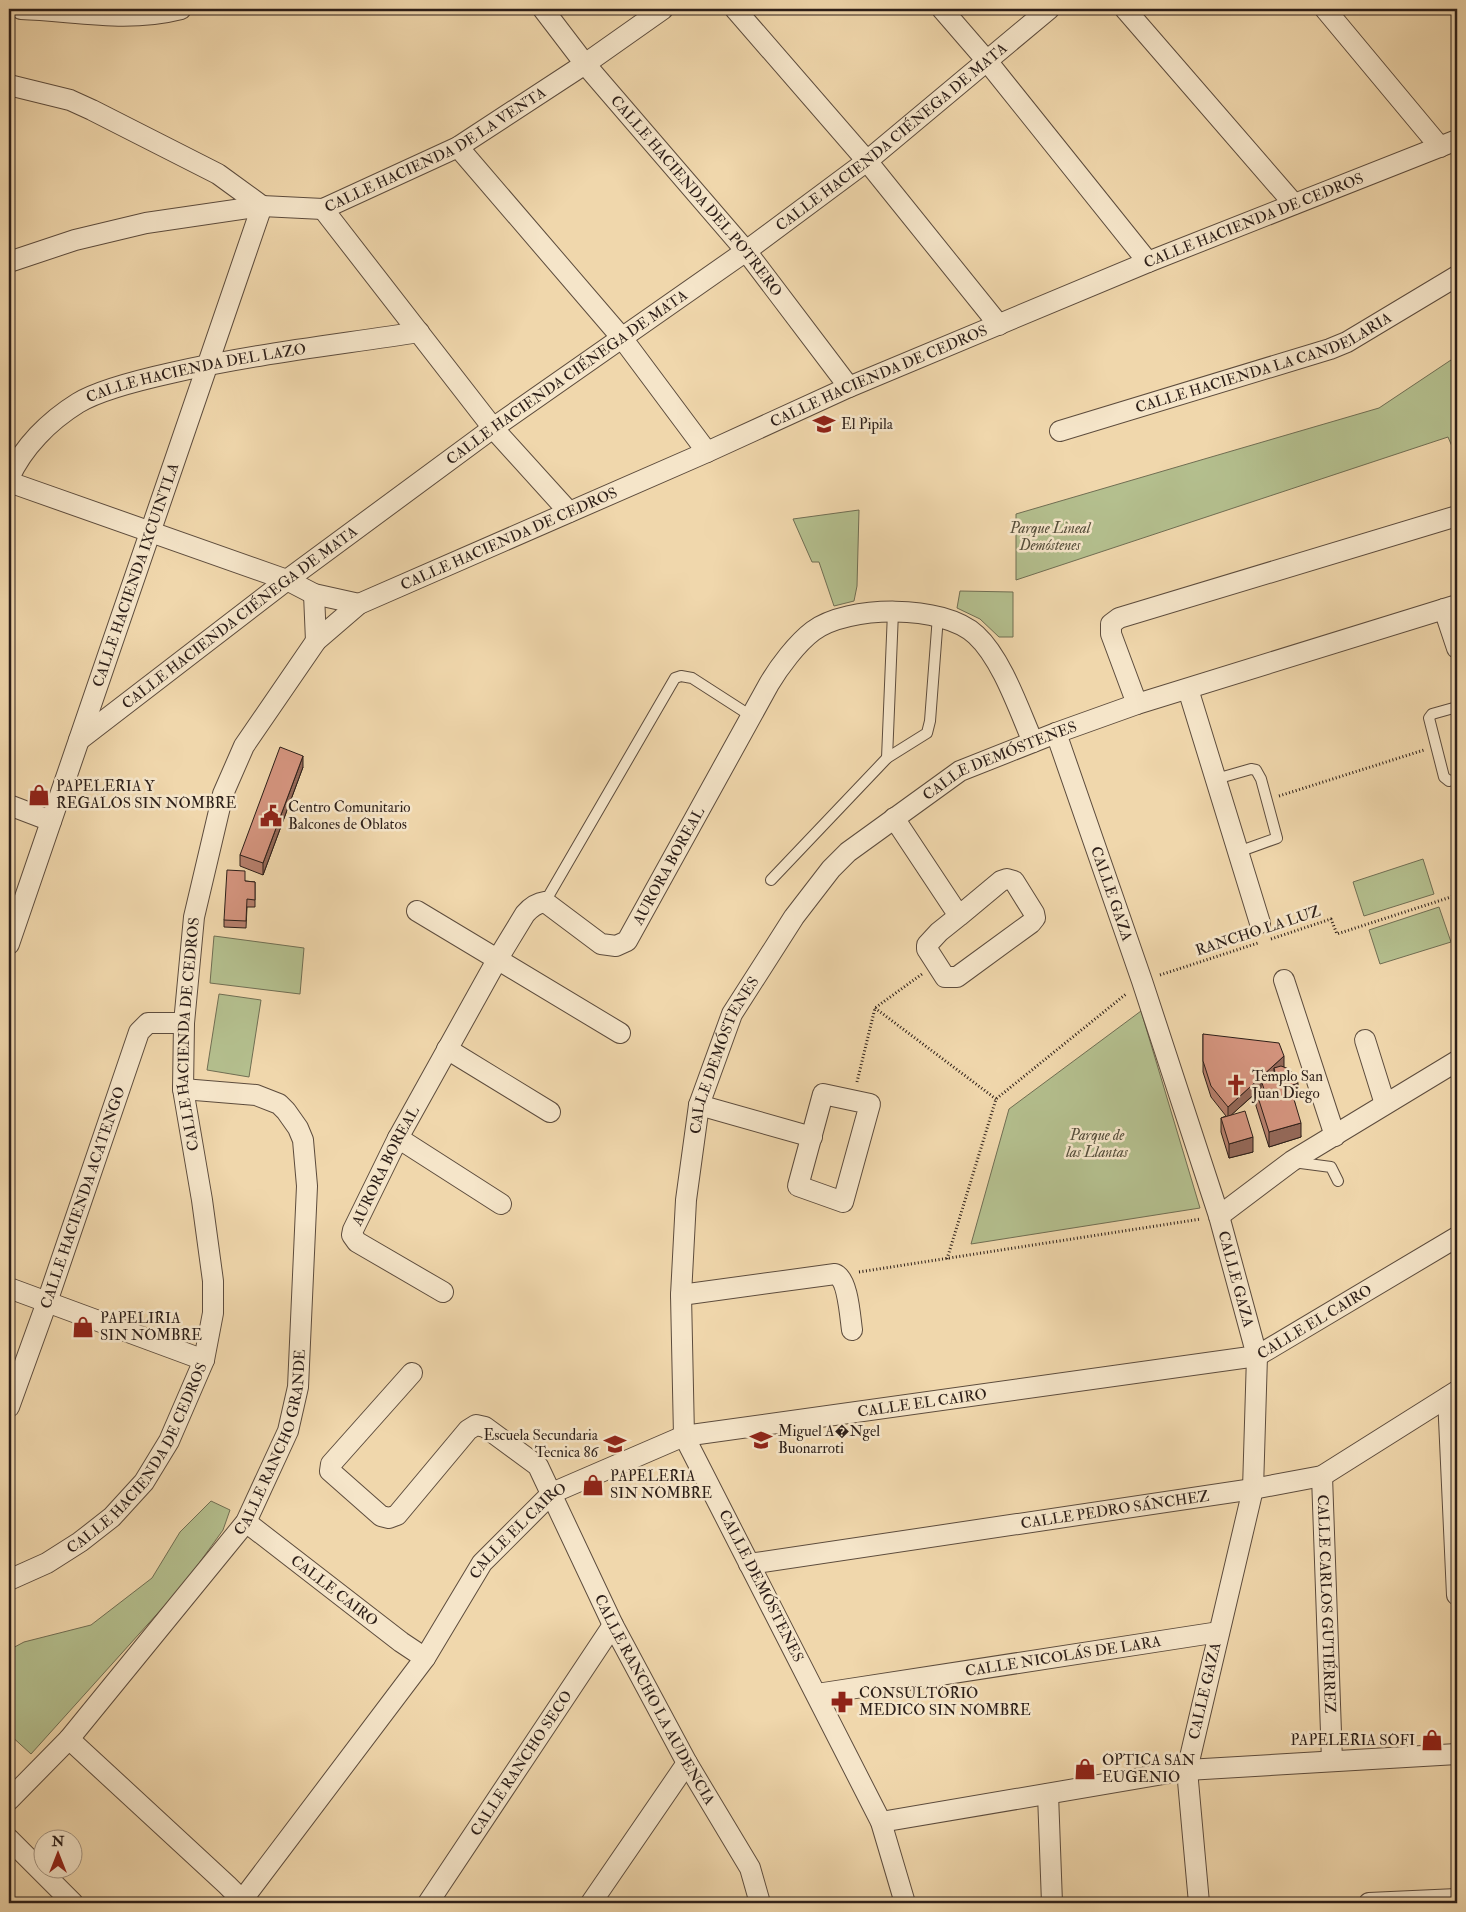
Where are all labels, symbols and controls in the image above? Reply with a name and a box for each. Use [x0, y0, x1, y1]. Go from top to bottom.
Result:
street label: CALLE HACIENDA CIÉNEGA DE MATA [772, 38, 1011, 235]
street label: CALLE HACIENDA DE LA VENTA [321, 82, 550, 217]
street label: CALLE HACIENDA DEL POTRERO [607, 91, 787, 300]
street label: CALLE HACIENDA DE CEDROS [1141, 168, 1366, 272]
street label: CALLE HACIENDA CIÉNEGA DE MATA [442, 285, 692, 469]
street label: CALLE HACIENDA LA CANDELARIA [1133, 308, 1395, 417]
street label: CALLE HACIENDA DE CEDROS [767, 321, 990, 431]
street label: CALLE HACIENDA DEL LAZO [83, 339, 307, 407]
school or university icon: El Pipila [811, 411, 837, 437]
place label: El Pipila [841, 415, 894, 435]
street label: CALLE HACIENDA IXCUINTLA [89, 460, 184, 690]
street label: CALLE HACIENDA DE CEDROS [397, 483, 620, 594]
park label: Parque Lineal Demóstenes [1009, 519, 1092, 555]
street label: CALLE HACIENDA CIÉNEGA DE MATA [118, 522, 362, 713]
street label: CALLE DEMÓSTENES [919, 717, 1079, 804]
place label: PAPELERIA Y REGALOS SIN NOMBRE [56, 777, 236, 813]
shop icon: PAPELERIA Y REGALOS SIN NOMBRE [26, 782, 52, 808]
place label: Centro Comunitario Balcones de Oblatos [288, 798, 411, 834]
public building icon: Centro Comunitario Balcones de Oblatos [258, 803, 284, 829]
street label: AURORA BOREAL [628, 804, 709, 929]
street label: CALLE GAZA [1086, 844, 1137, 944]
street label: RANCHO LA LUZ [1193, 902, 1323, 960]
street label: CALLE HACIENDA DE CEDROS [173, 916, 203, 1152]
street label: CALLE DEMÓSTENES [686, 973, 763, 1135]
place label: Templo San Juan Diego [1251, 1067, 1323, 1104]
church icon: Templo San Juan Diego [1223, 1072, 1249, 1098]
street label: CALLE HACIENDA ACATENGO [36, 1084, 129, 1311]
street label: AURORA BOREAL [347, 1103, 423, 1230]
park label: Parque de las Llantas [1065, 1126, 1129, 1162]
street label: CALLE GAZA [1214, 1229, 1258, 1330]
street label: CALLE EL CAIRO [1254, 1280, 1375, 1363]
place label: PAPELIRIA SIN NOMBRE [100, 1309, 202, 1345]
shop icon: PAPELIRIA SIN NOMBRE [70, 1314, 96, 1340]
street label: CALLE RANCHO GRANDE [230, 1349, 309, 1539]
street label: CALLE HACIENDA DE CEDROS [63, 1360, 211, 1558]
street label: CALLE EL CAIRO [856, 1384, 988, 1421]
place label: Miguel A�Ngel Buonarroti [778, 1422, 880, 1458]
place label: Escuela Secundaria Tecnica 86 [483, 1426, 599, 1462]
school or university icon: Miguel A�Ngel Buonarroti [748, 1427, 774, 1453]
school or university icon: Escuela Secundaria Tecnica 86 [602, 1431, 628, 1457]
place label: PAPELERIA SIN NOMBRE [610, 1467, 712, 1503]
shop icon: PAPELERIA SIN NOMBRE [580, 1472, 606, 1498]
street label: CALLE EL CAIRO [465, 1479, 569, 1582]
street label: CALLE PEDRO SÁNCHEZ [1019, 1486, 1210, 1533]
street label: CALLE CARLOS GUTIÉRREZ [1313, 1494, 1340, 1714]
street label: CALLE DEMÓSTENES [714, 1506, 809, 1665]
street label: CALLE CAIRO [287, 1551, 382, 1630]
street label: CALLE RANCHO LA AUDENCIA [590, 1591, 720, 1809]
street label: CALLE NICOLÁS DE LARA [964, 1631, 1163, 1681]
street label: CALLE GAZA [1185, 1640, 1226, 1741]
place label: CONSULTORIO MEDICO SIN NOMBRE [859, 1684, 1031, 1720]
street label: CALLE RANCHO SECO [466, 1687, 576, 1839]
pharmacy icon: CONSULTORIO MEDICO SIN NOMBRE [829, 1689, 855, 1715]
shop icon: PAPELERIA SOFI [1419, 1727, 1445, 1753]
place label: PAPELERIA SOFI [1291, 1731, 1415, 1750]
place label: OPTICA SAN EUGENIO [1102, 1751, 1196, 1787]
shop icon: OPTICA SAN EUGENIO [1072, 1756, 1098, 1782]
north arrow [32, 1830, 82, 1880]
text: N [51, 1833, 65, 1850]

